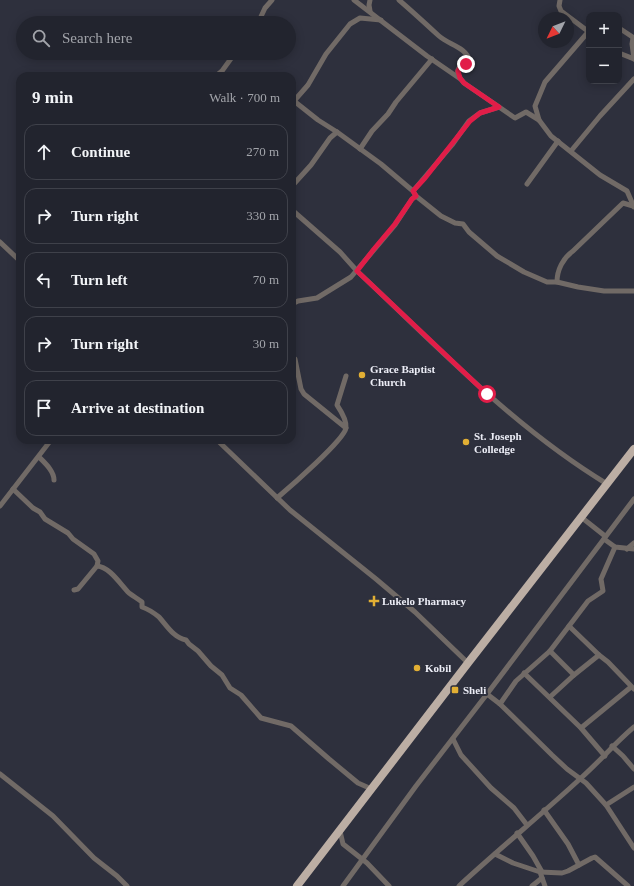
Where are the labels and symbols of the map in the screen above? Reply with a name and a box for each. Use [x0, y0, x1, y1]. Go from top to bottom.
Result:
north arrow [538, 12, 574, 48]
route end [457, 55, 475, 73]
place label: Grace Baptist Church [370, 363, 435, 388]
marker: Grace Baptist Church [357, 370, 367, 380]
route start [478, 385, 496, 403]
place label: St. Joseph Colledge [474, 430, 522, 455]
marker: St. Joseph Colledge [461, 437, 471, 447]
place label: Lukelo Pharmacy [382, 595, 467, 607]
marker: Lukelo Pharmacy [369, 596, 379, 606]
place label: Kobil [425, 662, 451, 674]
marker: Kobil [412, 663, 422, 673]
place label: Sheli [463, 684, 486, 696]
marker: Sheli [450, 685, 460, 695]

